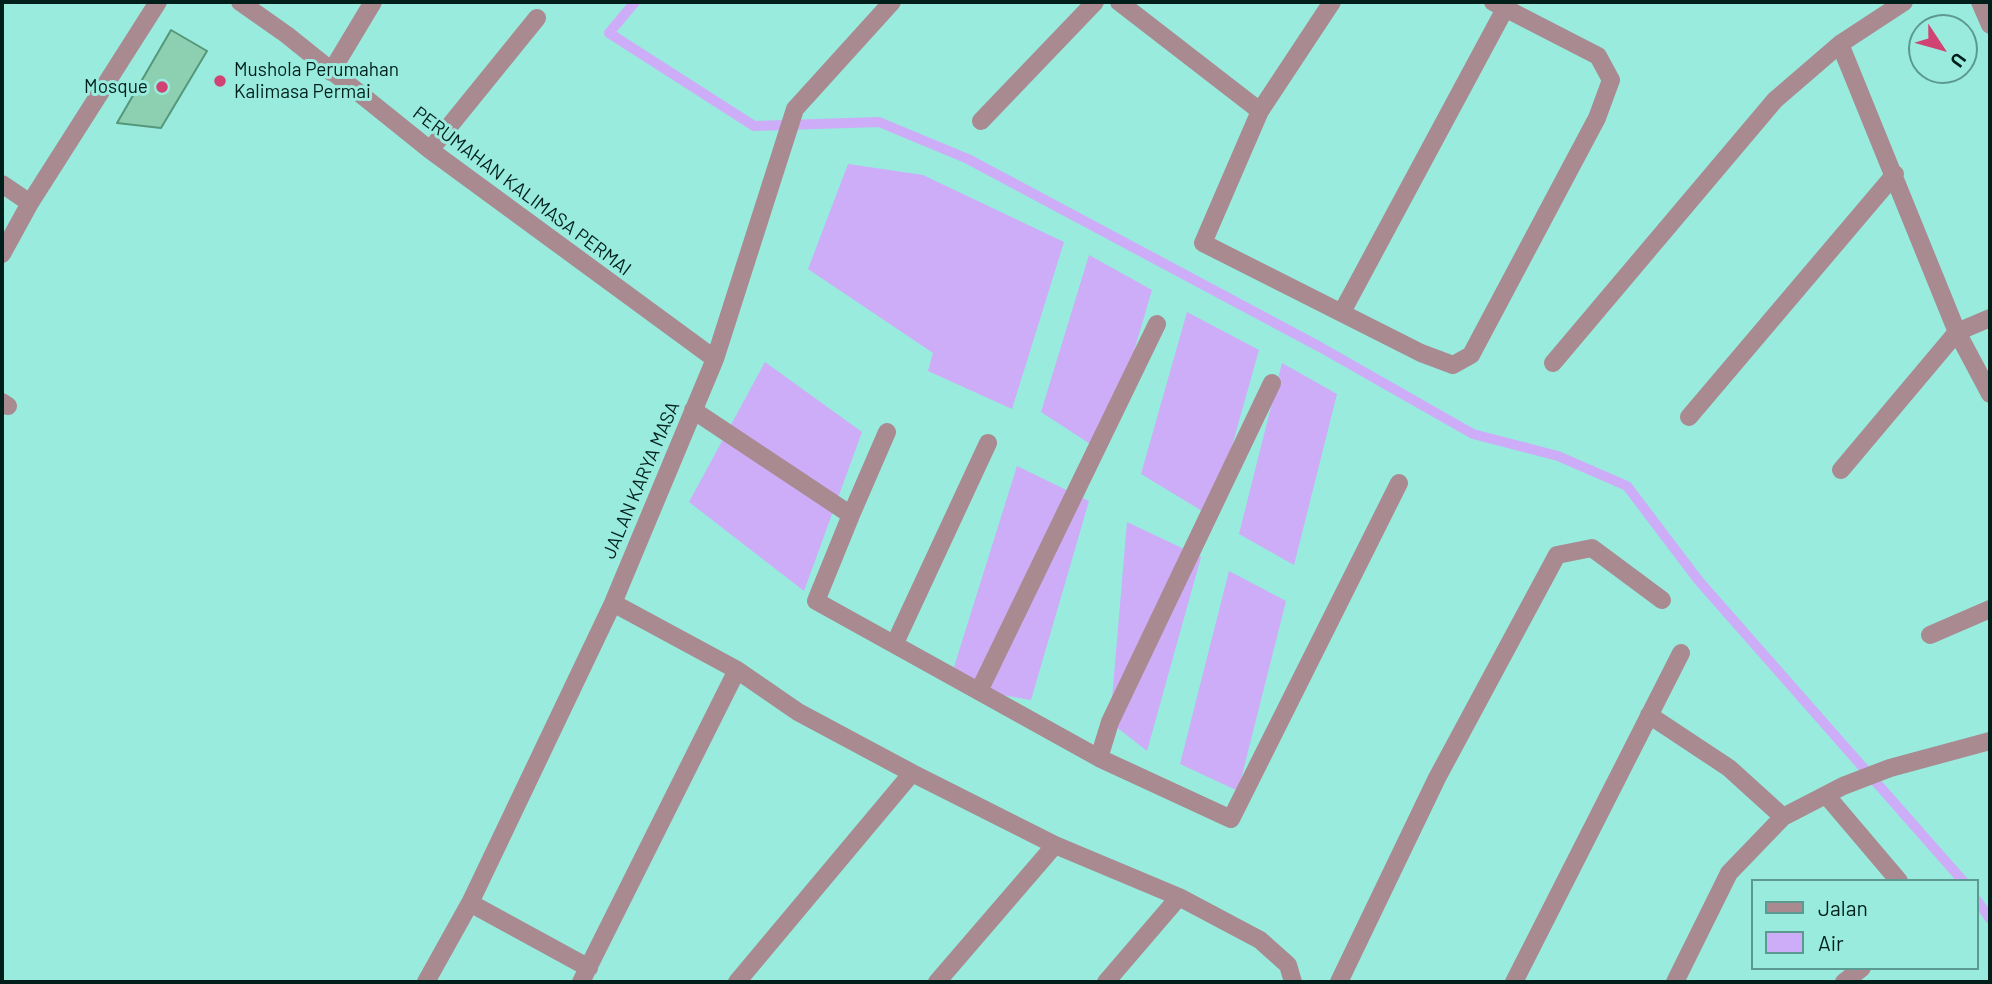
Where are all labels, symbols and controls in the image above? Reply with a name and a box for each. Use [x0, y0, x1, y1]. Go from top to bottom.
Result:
north arrow [1908, 14, 1978, 84]
text: U [1946, 49, 1972, 72]
place label: Mushola Perumahan Kalimasa Permai [234, 59, 399, 103]
marker: Mushola Perumahan Kalimasa Permai [212, 73, 228, 89]
place label: Mosque [84, 76, 148, 98]
marker: Mosque [154, 79, 170, 95]
street label: PERUMAHAN KALIMASA PERMAI [408, 101, 636, 281]
street label: JALAN KARYA MASA [598, 398, 684, 562]
legend [1750, 879, 1978, 970]
text: Jalan [1818, 895, 1868, 920]
text: Air [1818, 930, 1844, 955]

